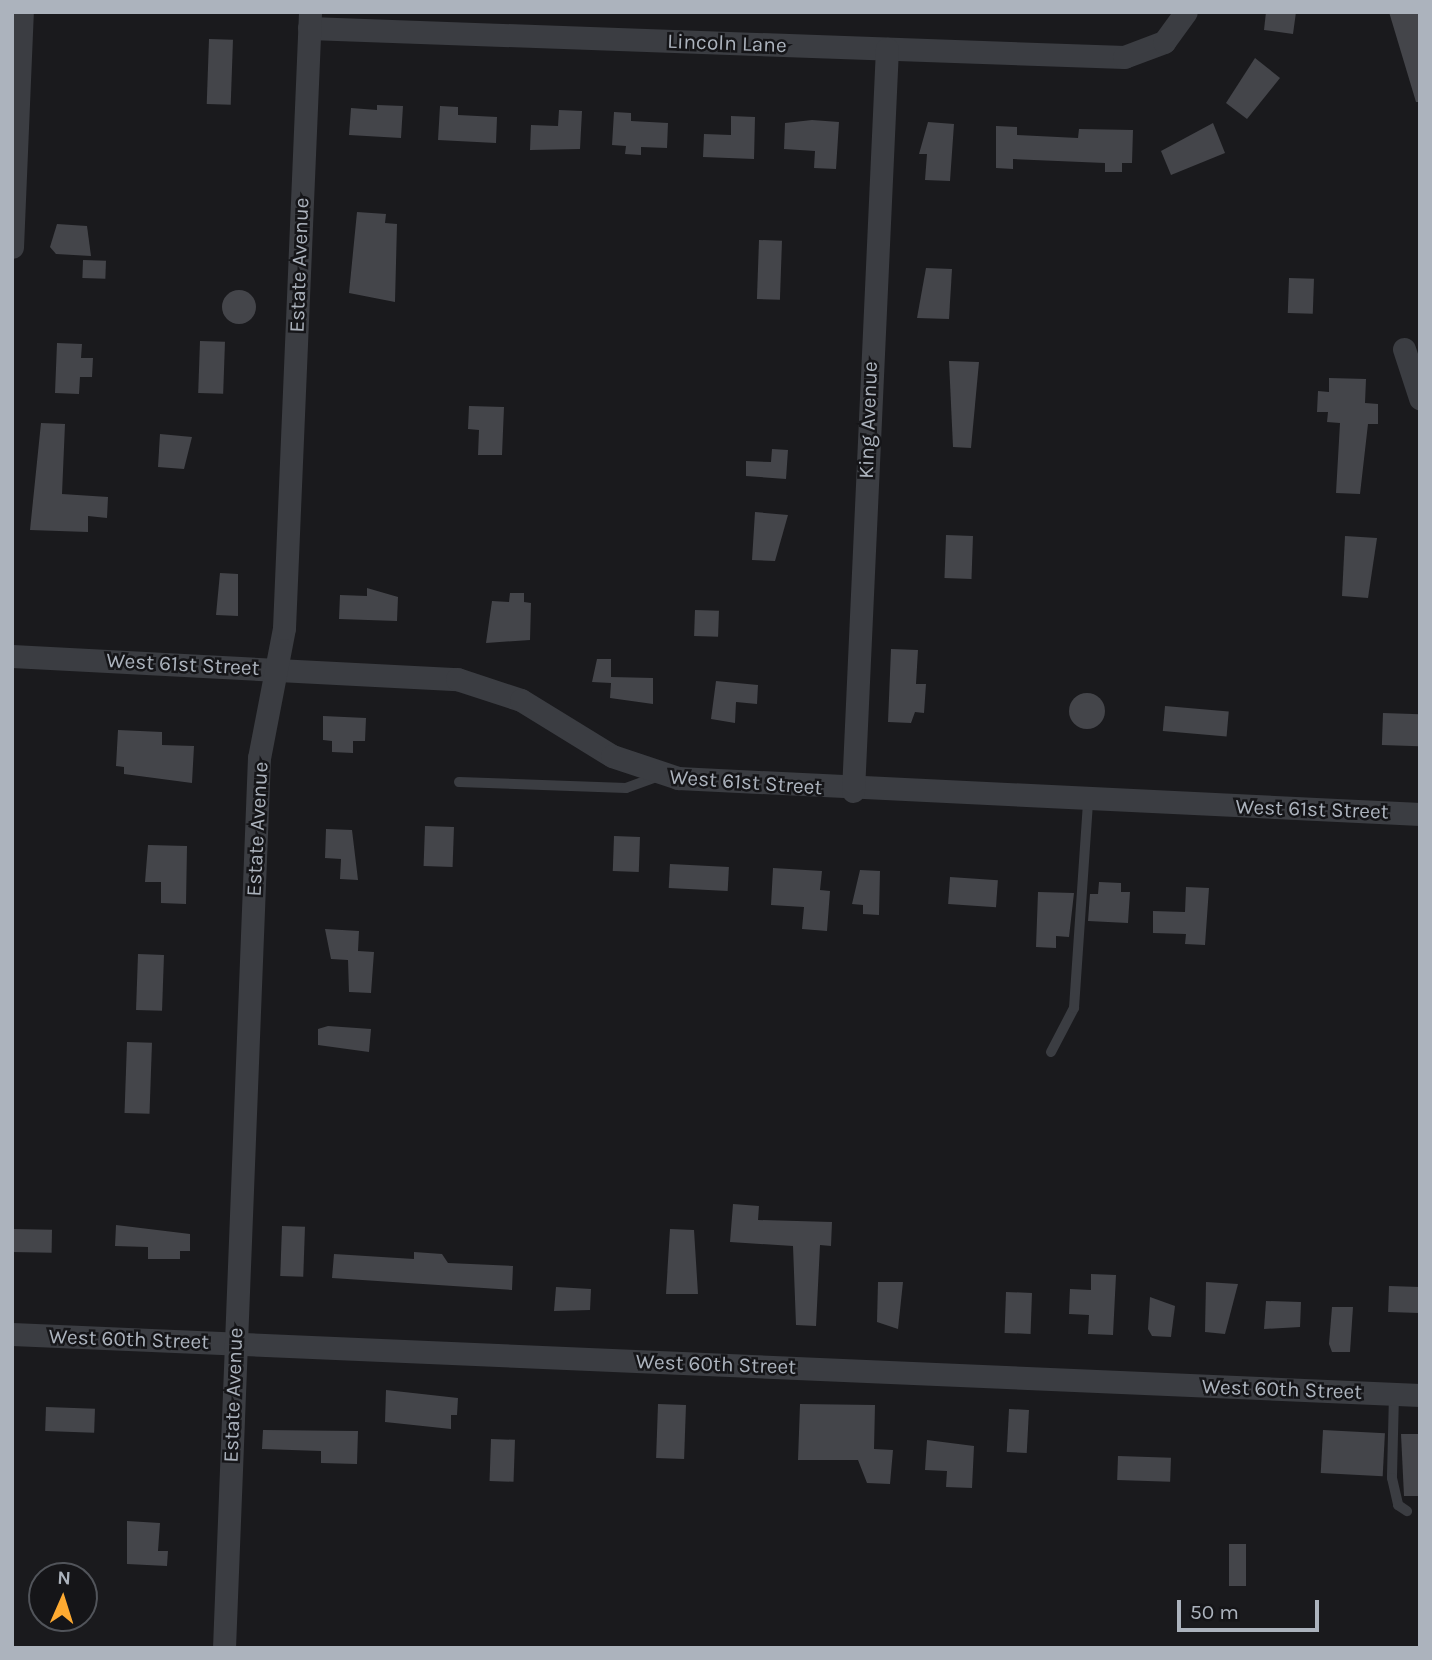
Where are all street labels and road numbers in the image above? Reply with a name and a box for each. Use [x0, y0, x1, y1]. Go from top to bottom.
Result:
street label: Lincoln Lane [667, 28, 787, 58]
street label: Estate Avenue [284, 197, 314, 333]
street label: King Avenue [853, 361, 883, 479]
street label: West 61st Street [106, 647, 260, 681]
street label: Estate Avenue [241, 761, 273, 897]
street label: West 61st Street [669, 764, 823, 800]
street label: West 61st Street [1235, 794, 1389, 824]
street label: West 60th Street [48, 1324, 210, 1354]
street label: Estate Avenue [218, 1327, 248, 1463]
street label: West 60th Street [635, 1349, 797, 1379]
street label: West 60th Street [1201, 1374, 1363, 1404]

